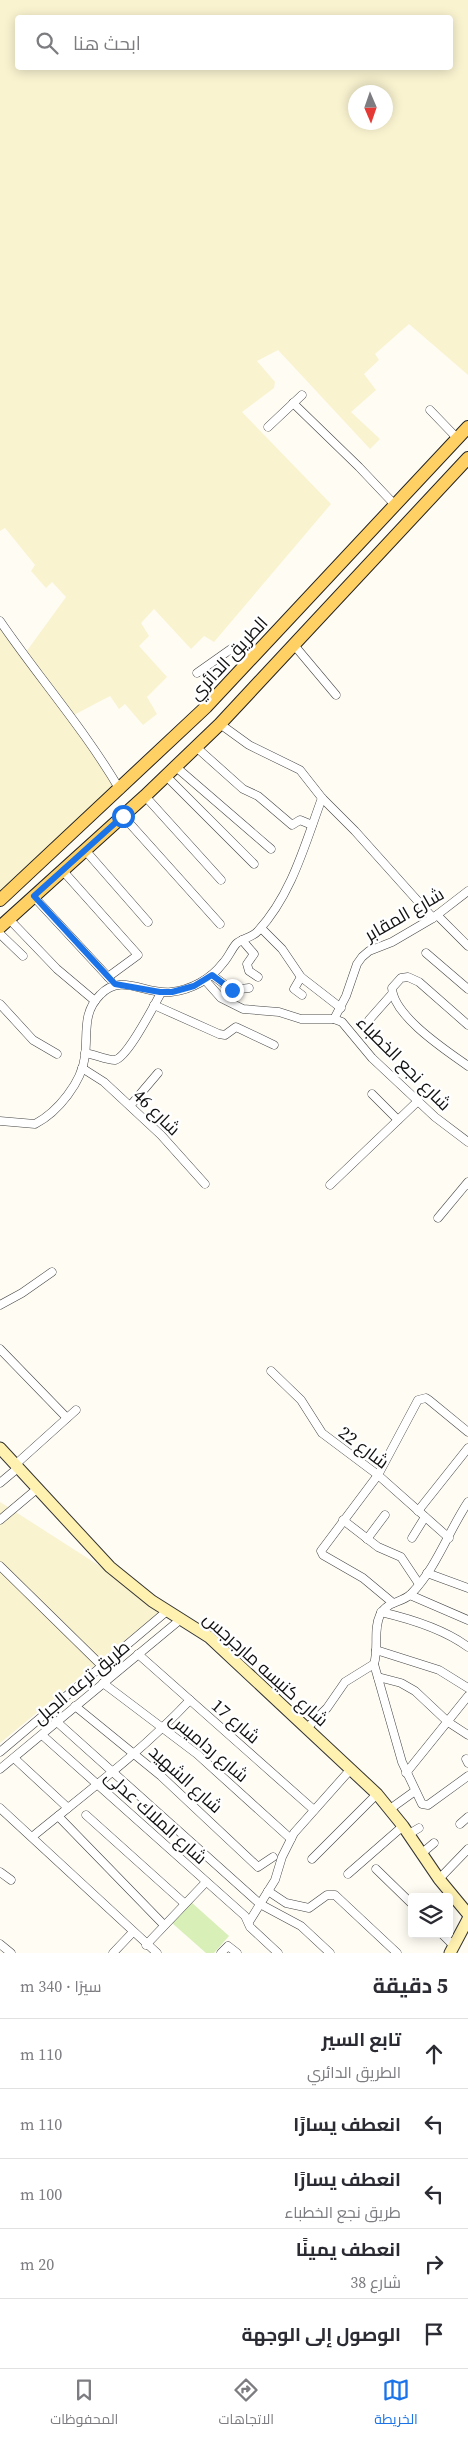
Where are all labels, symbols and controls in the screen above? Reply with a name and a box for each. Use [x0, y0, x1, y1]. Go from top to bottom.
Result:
search box [15, 15, 453, 70]
icon: search [33, 29, 61, 57]
text: ابحث هنا [73, 30, 141, 56]
north arrow [348, 85, 393, 130]
street label: الطريق الدائري [183, 611, 275, 707]
route start [112, 805, 135, 828]
street label: شارع المقابر [359, 881, 448, 947]
route end [221, 979, 244, 1002]
street label: شارع نجع الخطباء [351, 1010, 457, 1116]
street label: شارع 46 [128, 1083, 186, 1141]
street label: شارع 22 [334, 1420, 394, 1474]
street label: شارع كنيسه مارجرجس [198, 1606, 334, 1732]
street label: طريق ترعه الجبل [27, 1634, 135, 1730]
street label: شارع 17 [206, 1693, 266, 1749]
street label: شارع رداميس [164, 1706, 254, 1788]
street label: شارع الشهيد [144, 1739, 228, 1819]
street label: شارع الملاك عدلى [99, 1764, 213, 1870]
map controls [408, 1893, 453, 1938]
button: layers [408, 1893, 453, 1938]
text: 5 دقيقة [373, 1971, 448, 2000]
text: سيرًا · 340 m [20, 1975, 101, 1997]
text: تابع السير [321, 2026, 401, 2052]
icon: ahead [420, 2040, 448, 2068]
text: 110 m [20, 2043, 62, 2065]
text: الطريق الدائري [307, 2061, 401, 2083]
icon: left [420, 2110, 448, 2138]
text: انعطف يسارًا [293, 2111, 401, 2137]
text: 110 m [20, 2113, 62, 2135]
text: انعطف يسارًا [293, 2166, 401, 2192]
icon: left [420, 2180, 448, 2208]
text: 100 m [20, 2183, 62, 2205]
text: طريق نجع الخطباء [285, 2201, 401, 2223]
text: انعطف يمينًا [296, 2236, 401, 2262]
icon: right [420, 2250, 448, 2278]
text: 20 m [20, 2253, 54, 2275]
text: شارع 38 [350, 2271, 401, 2293]
icon: arrive [420, 2320, 448, 2348]
text: الوصول إلى الوجهة [241, 2321, 401, 2347]
tab: المحفوظات [50, 2376, 118, 2432]
tab: الاتجاهات [219, 2376, 274, 2432]
tab: الخريطة [374, 2376, 418, 2432]

